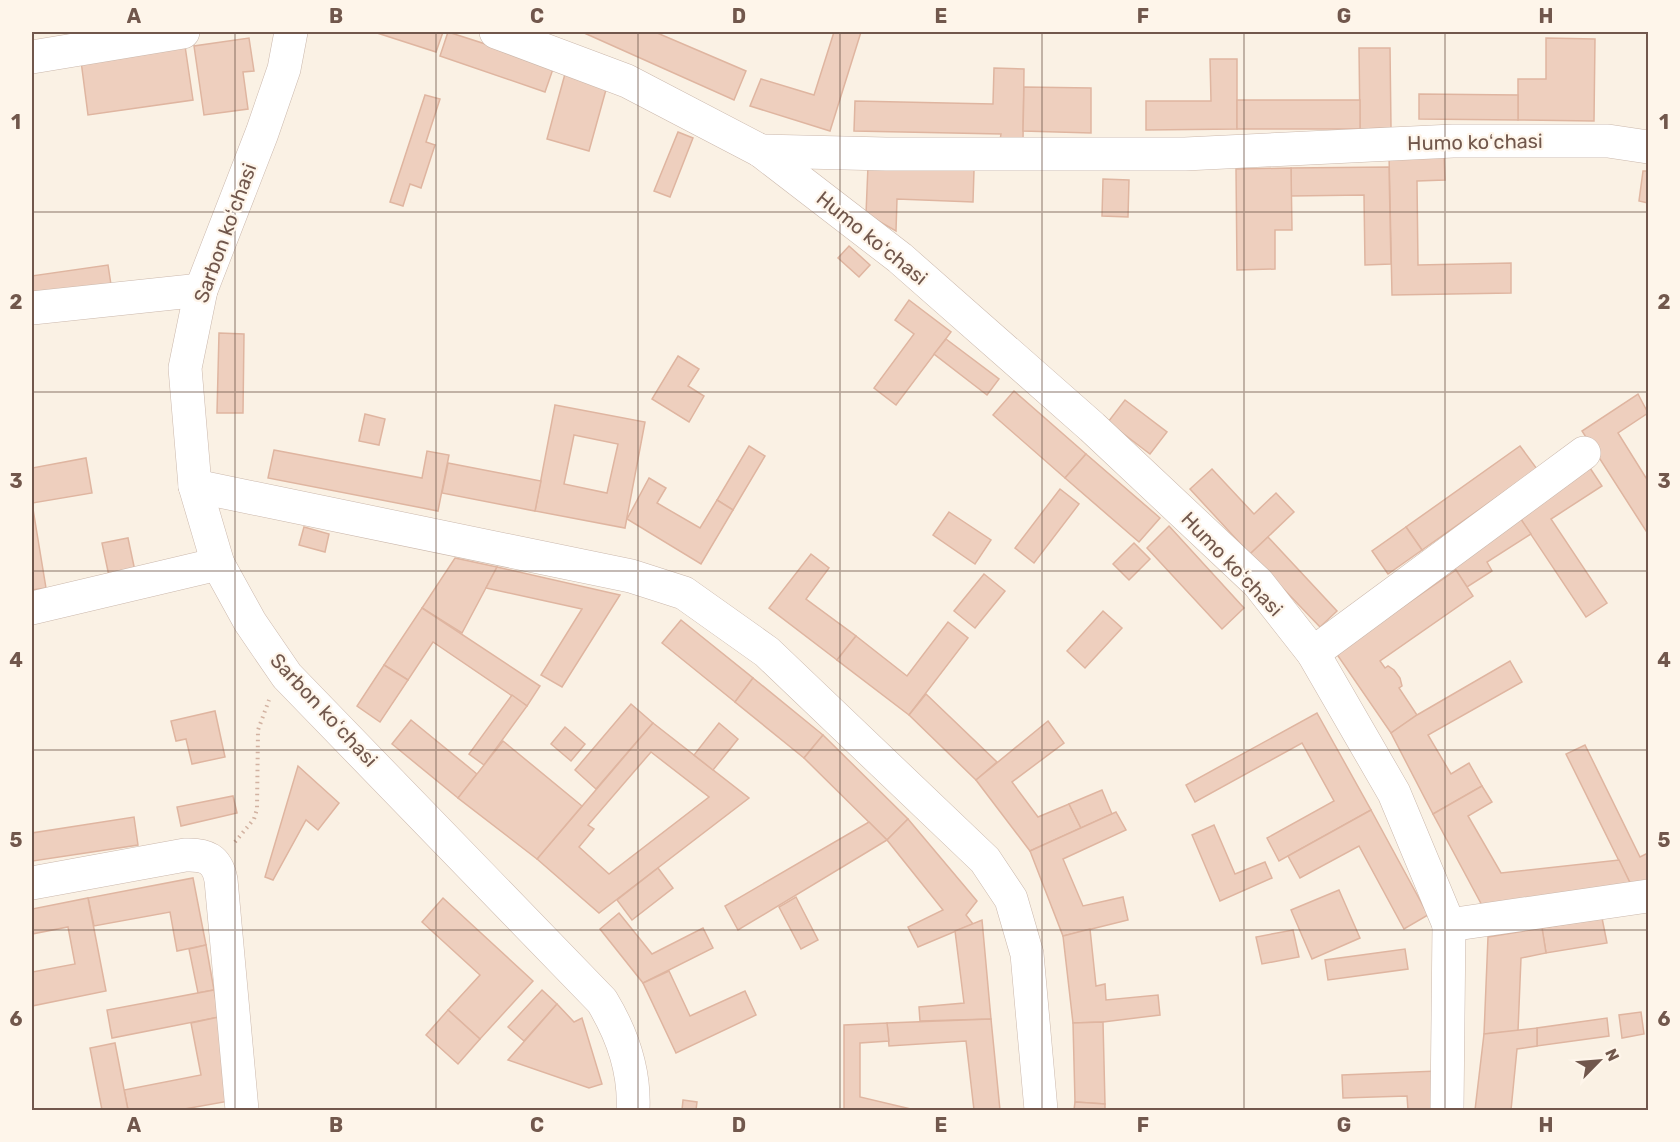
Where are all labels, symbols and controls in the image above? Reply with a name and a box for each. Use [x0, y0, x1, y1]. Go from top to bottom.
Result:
text: A [127, 4, 142, 28]
text: B [329, 4, 343, 28]
text: C [530, 4, 544, 28]
text: D [732, 4, 746, 28]
text: E [935, 4, 947, 28]
text: F [1137, 4, 1149, 28]
text: G [1337, 4, 1351, 28]
text: H [1539, 4, 1553, 28]
text: 1 [11, 110, 21, 134]
text: 1 [1659, 110, 1669, 134]
street label: Humo koʻchasi [1407, 129, 1543, 155]
street label: Sarbon koʻchasi [189, 160, 261, 306]
street label: Humo koʻchasi [812, 186, 932, 290]
text: 2 [10, 290, 23, 314]
text: 2 [1658, 290, 1671, 314]
text: 3 [9, 469, 23, 493]
text: 3 [1657, 469, 1671, 493]
street label: Humo koʻchasi [1176, 507, 1288, 621]
text: 4 [9, 648, 23, 672]
street label: Sarbon koʻchasi [265, 648, 383, 772]
text: 4 [1657, 648, 1671, 672]
text: 5 [10, 828, 23, 852]
text: 5 [1658, 828, 1671, 852]
text: 6 [9, 1007, 23, 1031]
text: 6 [1657, 1007, 1671, 1031]
north arrow [1569, 1031, 1629, 1091]
text: N [1601, 1046, 1623, 1064]
text: A [127, 1113, 142, 1137]
text: B [329, 1113, 343, 1137]
text: C [530, 1113, 544, 1137]
text: D [732, 1113, 746, 1137]
text: E [935, 1113, 947, 1137]
text: F [1137, 1113, 1149, 1137]
text: G [1337, 1113, 1351, 1137]
text: H [1539, 1113, 1553, 1137]

